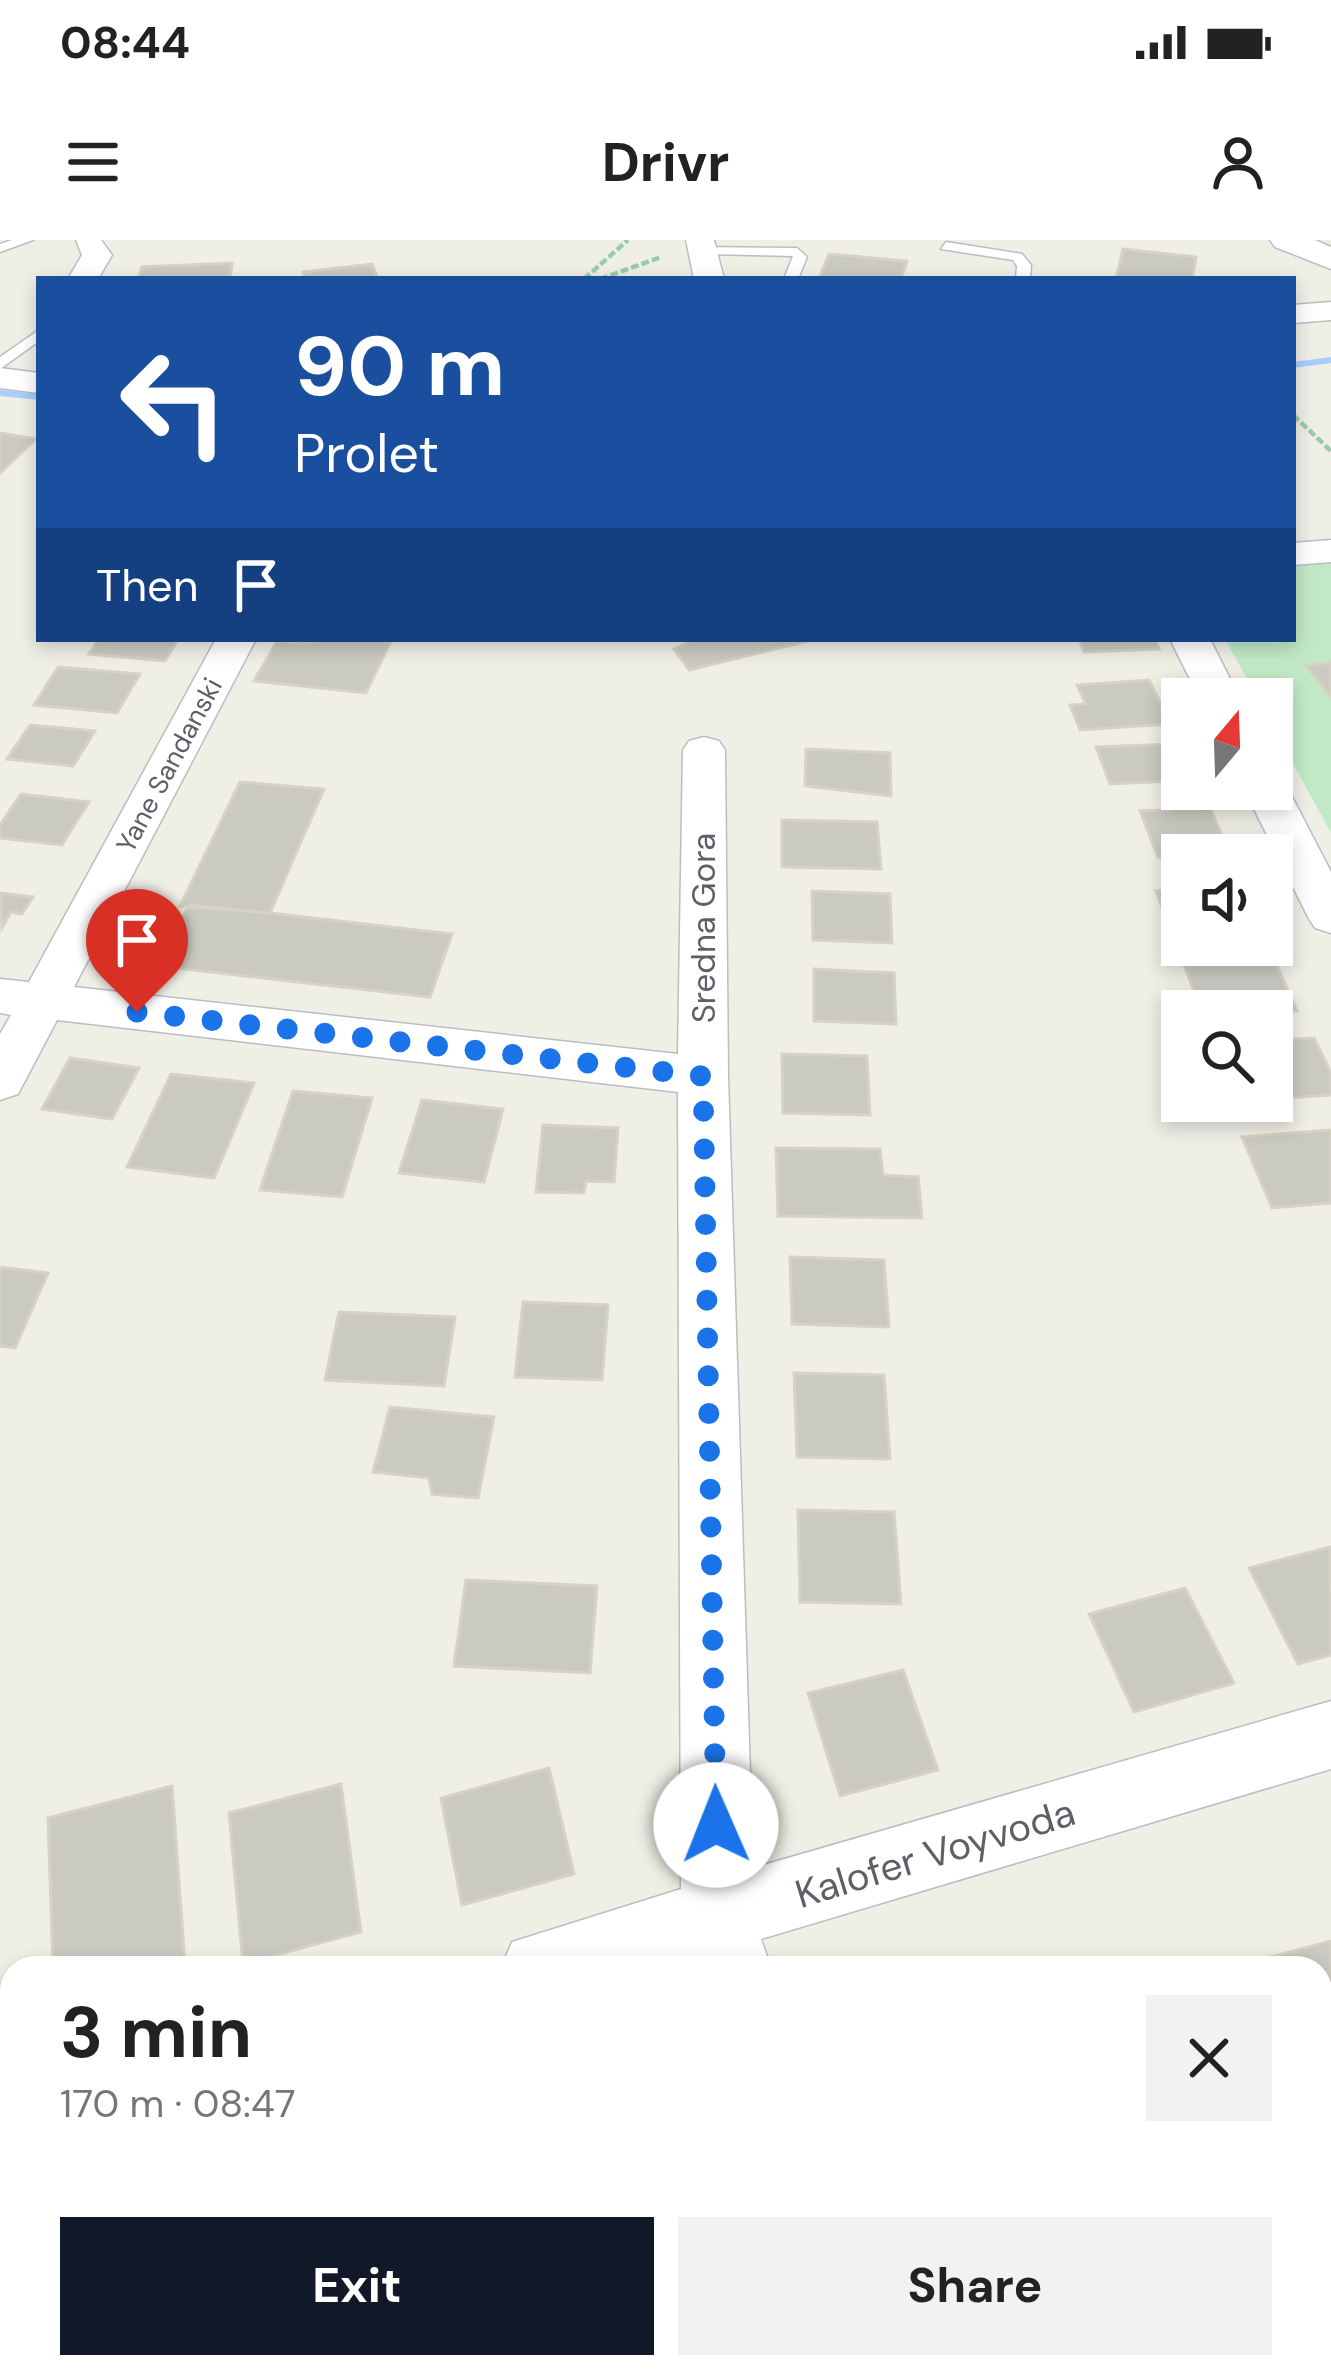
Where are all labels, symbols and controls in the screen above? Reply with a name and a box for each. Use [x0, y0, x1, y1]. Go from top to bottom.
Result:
text: 08:44 [60, 13, 190, 72]
text: Drivr [602, 127, 729, 198]
icon: menu [60, 129, 126, 195]
icon: person [1205, 129, 1271, 195]
text: 90 m [294, 312, 505, 421]
icon: left [96, 324, 252, 480]
text: Prolet [294, 418, 439, 489]
icon: arrive [223, 552, 289, 618]
text: Then [96, 556, 199, 615]
street label: Yane Sandanski [108, 672, 230, 858]
north arrow [1161, 678, 1293, 810]
map controls [1161, 678, 1293, 1122]
street label: Sredna Gora [682, 833, 725, 1023]
button: sound [1161, 834, 1293, 966]
pin [86, 889, 188, 1012]
icon: arrive [104, 907, 170, 973]
button: search [1161, 990, 1293, 1122]
position arrow [653, 1762, 779, 1888]
street label: Kalofer Voyvoda [789, 1786, 1081, 1920]
text: 3 min [60, 1986, 252, 2079]
button: close [1146, 1995, 1272, 2121]
text: 170 m · 08:47 [60, 2078, 295, 2129]
button: Exit [60, 2217, 654, 2355]
button: Share [678, 2217, 1272, 2355]

